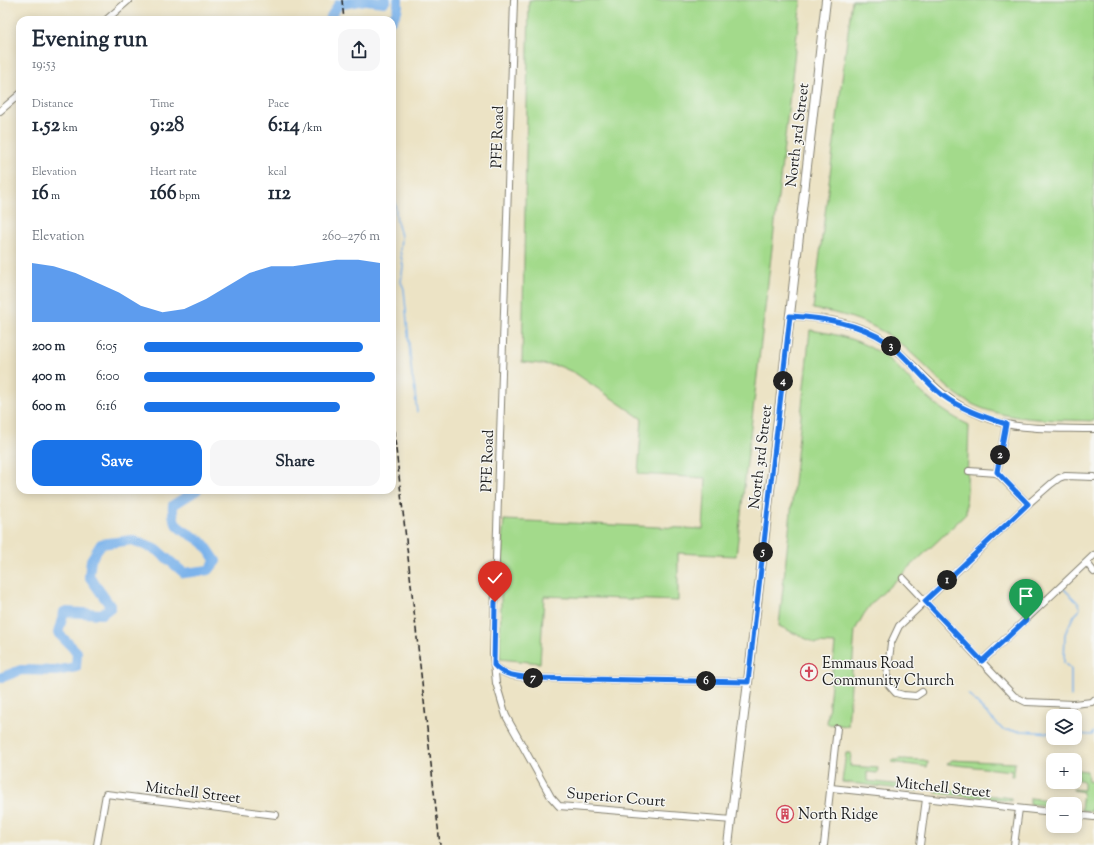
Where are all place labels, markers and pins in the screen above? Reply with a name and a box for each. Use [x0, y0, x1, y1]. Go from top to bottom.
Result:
pin: 3 [881, 336, 901, 356]
pin: 4 [773, 371, 793, 391]
pin: 2 [990, 445, 1010, 465]
pin: 5 [753, 542, 773, 562]
pin [478, 561, 512, 602]
pin: 1 [937, 570, 957, 590]
pin [1009, 579, 1043, 620]
place label: Emmaus Road Community Church [822, 654, 955, 692]
church icon: Emmaus Road Community Church [799, 662, 819, 682]
pin: 7 [523, 668, 543, 688]
pin: 6 [696, 671, 716, 691]
building icon: North Ridge [775, 804, 795, 824]
place label: North Ridge [798, 805, 878, 826]

